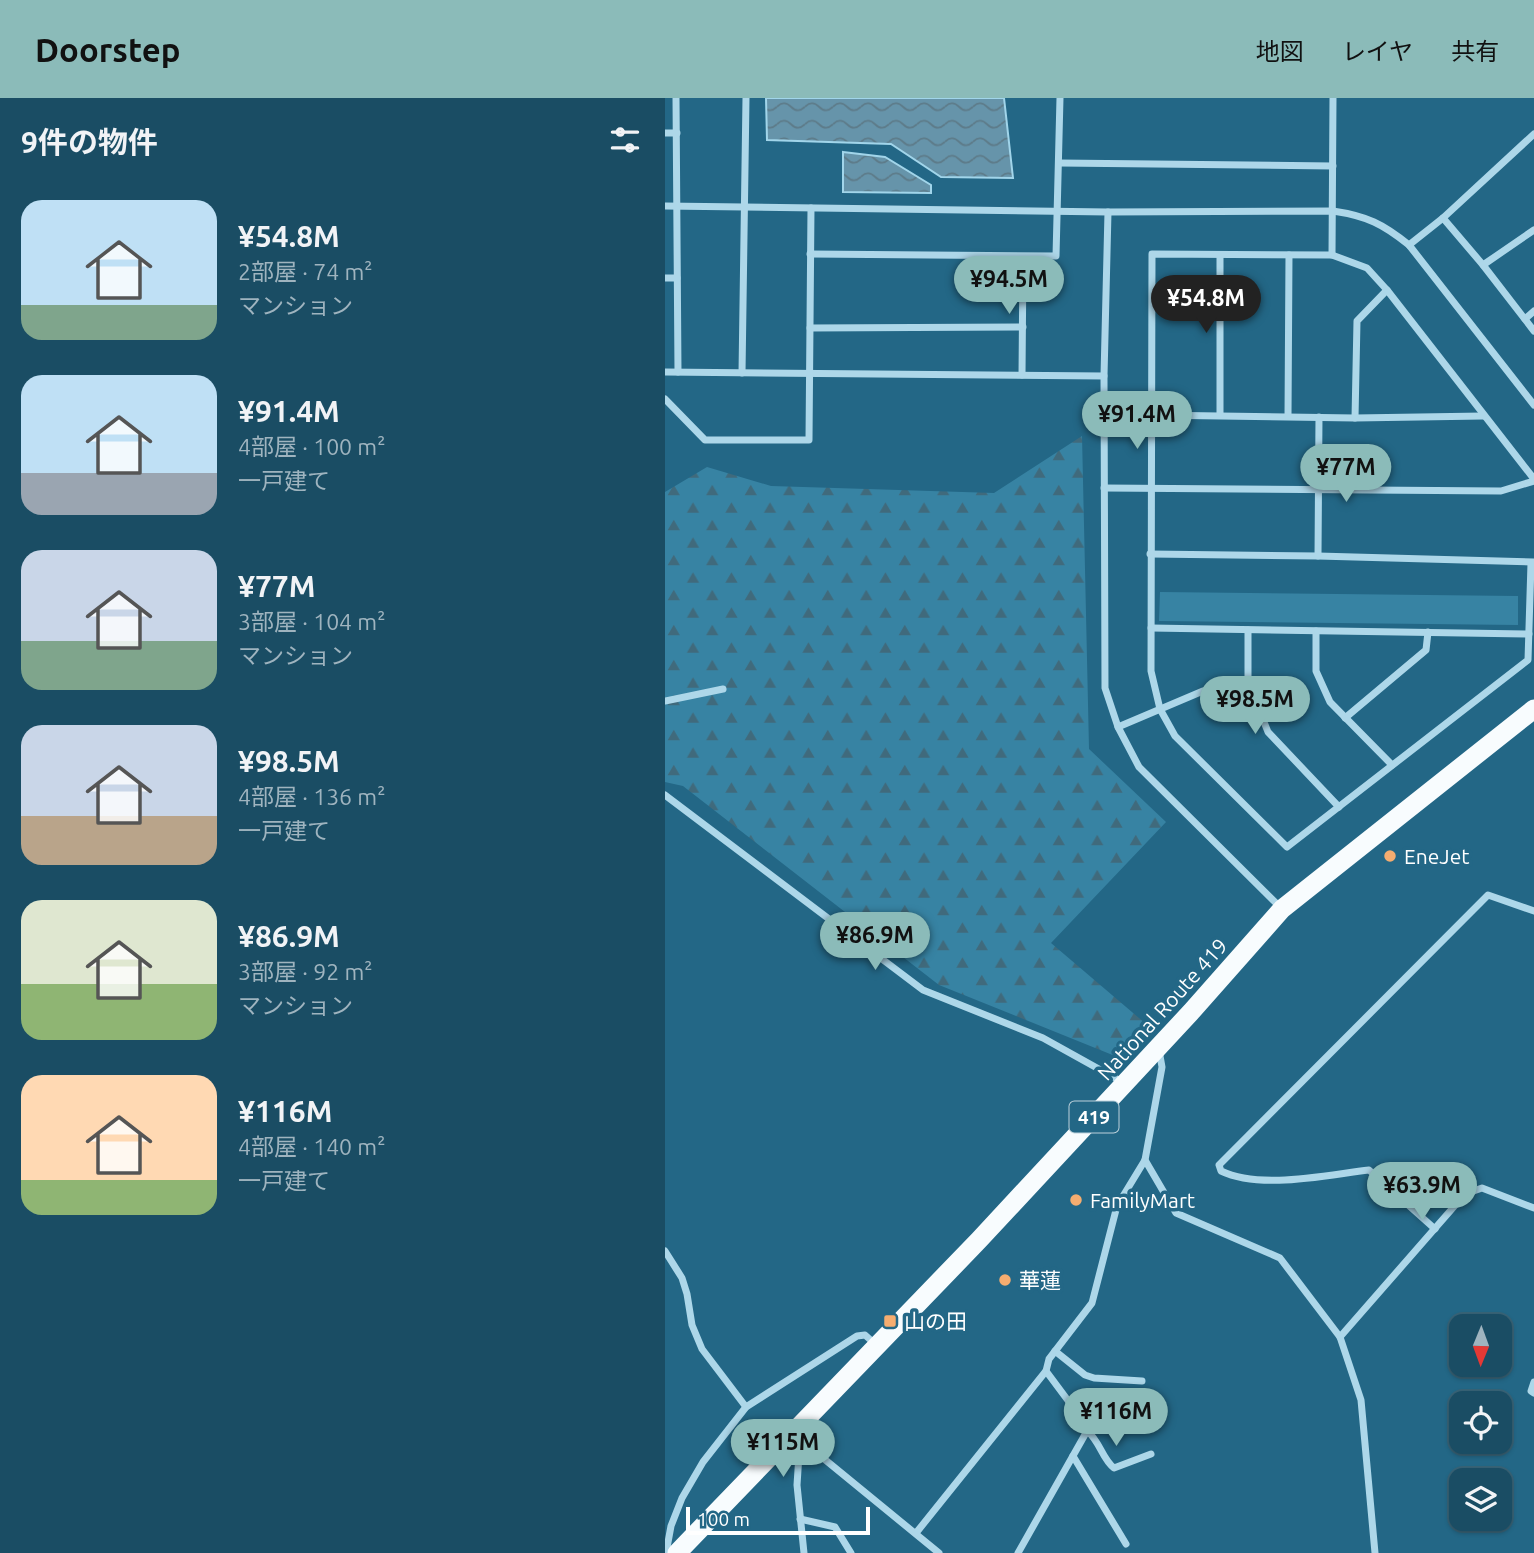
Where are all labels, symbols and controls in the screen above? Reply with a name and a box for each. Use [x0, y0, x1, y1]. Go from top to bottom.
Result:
text: Doorstep [35, 31, 180, 68]
text: 地図 [1256, 38, 1304, 65]
text: レイヤ [1342, 38, 1413, 65]
text: 共有 [1451, 38, 1499, 65]
icon: filters [606, 121, 644, 159]
text: 9件の物件 [21, 125, 158, 159]
text: ¥54.8M [238, 219, 340, 253]
icon: home [77, 228, 161, 312]
pin: ¥94.5M [952, 256, 1066, 316]
text: 2部屋 · 74 m² [238, 259, 372, 284]
text: ¥94.5M [970, 266, 1048, 291]
pin: ¥54.8M [1149, 275, 1263, 335]
text: ¥54.8M [1167, 285, 1245, 310]
text: マンション [238, 293, 353, 318]
pin: ¥91.4M [1080, 392, 1194, 451]
text: ¥91.4M [238, 394, 340, 428]
text: ¥91.4M [1098, 401, 1176, 426]
icon: home [77, 403, 161, 487]
text: 4部屋 · 100 m² [238, 434, 385, 459]
pin: ¥77M [1305, 444, 1387, 504]
text: ¥77M [1316, 454, 1376, 479]
text: 一戸建て [238, 468, 330, 493]
text: ¥77M [238, 569, 315, 603]
icon: home [77, 578, 161, 662]
text: 3部屋 · 104 m² [238, 609, 385, 634]
text: マンション [238, 643, 353, 668]
pin: ¥98.5M [1198, 676, 1312, 736]
text: ¥98.5M [1216, 686, 1294, 711]
text: ¥98.5M [238, 744, 340, 778]
icon: home [77, 753, 161, 837]
text: 4部屋 · 136 m² [238, 784, 385, 809]
text: 一戸建て [238, 818, 330, 843]
place label: EneJet [1404, 844, 1470, 868]
marker: EneJet [1382, 848, 1398, 864]
pin: ¥86.9M [818, 912, 932, 972]
text: ¥86.9M [238, 919, 340, 953]
text: ¥86.9M [836, 922, 914, 947]
icon: home [77, 928, 161, 1012]
street label: National Route 419 [1092, 933, 1232, 1085]
text: 3部屋 · 92 m² [238, 959, 372, 984]
text: マンション [238, 993, 353, 1018]
text: ¥116M [238, 1094, 332, 1128]
road number: 419 [1069, 1102, 1118, 1133]
icon: home [77, 1103, 161, 1187]
text: 4部屋 · 140 m² [238, 1134, 385, 1159]
pin: ¥63.9M [1365, 1162, 1479, 1222]
text: 一戸建て [238, 1168, 330, 1193]
text: ¥63.9M [1383, 1172, 1461, 1197]
place label: FamilyMart [1090, 1188, 1195, 1212]
marker: FamilyMart [1068, 1192, 1084, 1208]
place label: 華蓮 [1019, 1268, 1061, 1292]
marker: 華蓮 [997, 1272, 1013, 1288]
place label: 山の田 [904, 1309, 967, 1333]
marker: 山の田 [882, 1313, 898, 1329]
north arrow [1449, 1314, 1512, 1377]
map controls [1449, 1314, 1512, 1531]
pin: ¥116M [1067, 1388, 1165, 1448]
button: locate [1449, 1391, 1512, 1454]
text: ¥116M [1080, 1398, 1152, 1423]
pin: ¥115M [734, 1420, 832, 1479]
text: ¥115M [747, 1429, 819, 1454]
button: layers [1449, 1468, 1512, 1531]
scale bar [686, 1504, 870, 1536]
text: 100 m [697, 1508, 750, 1530]

